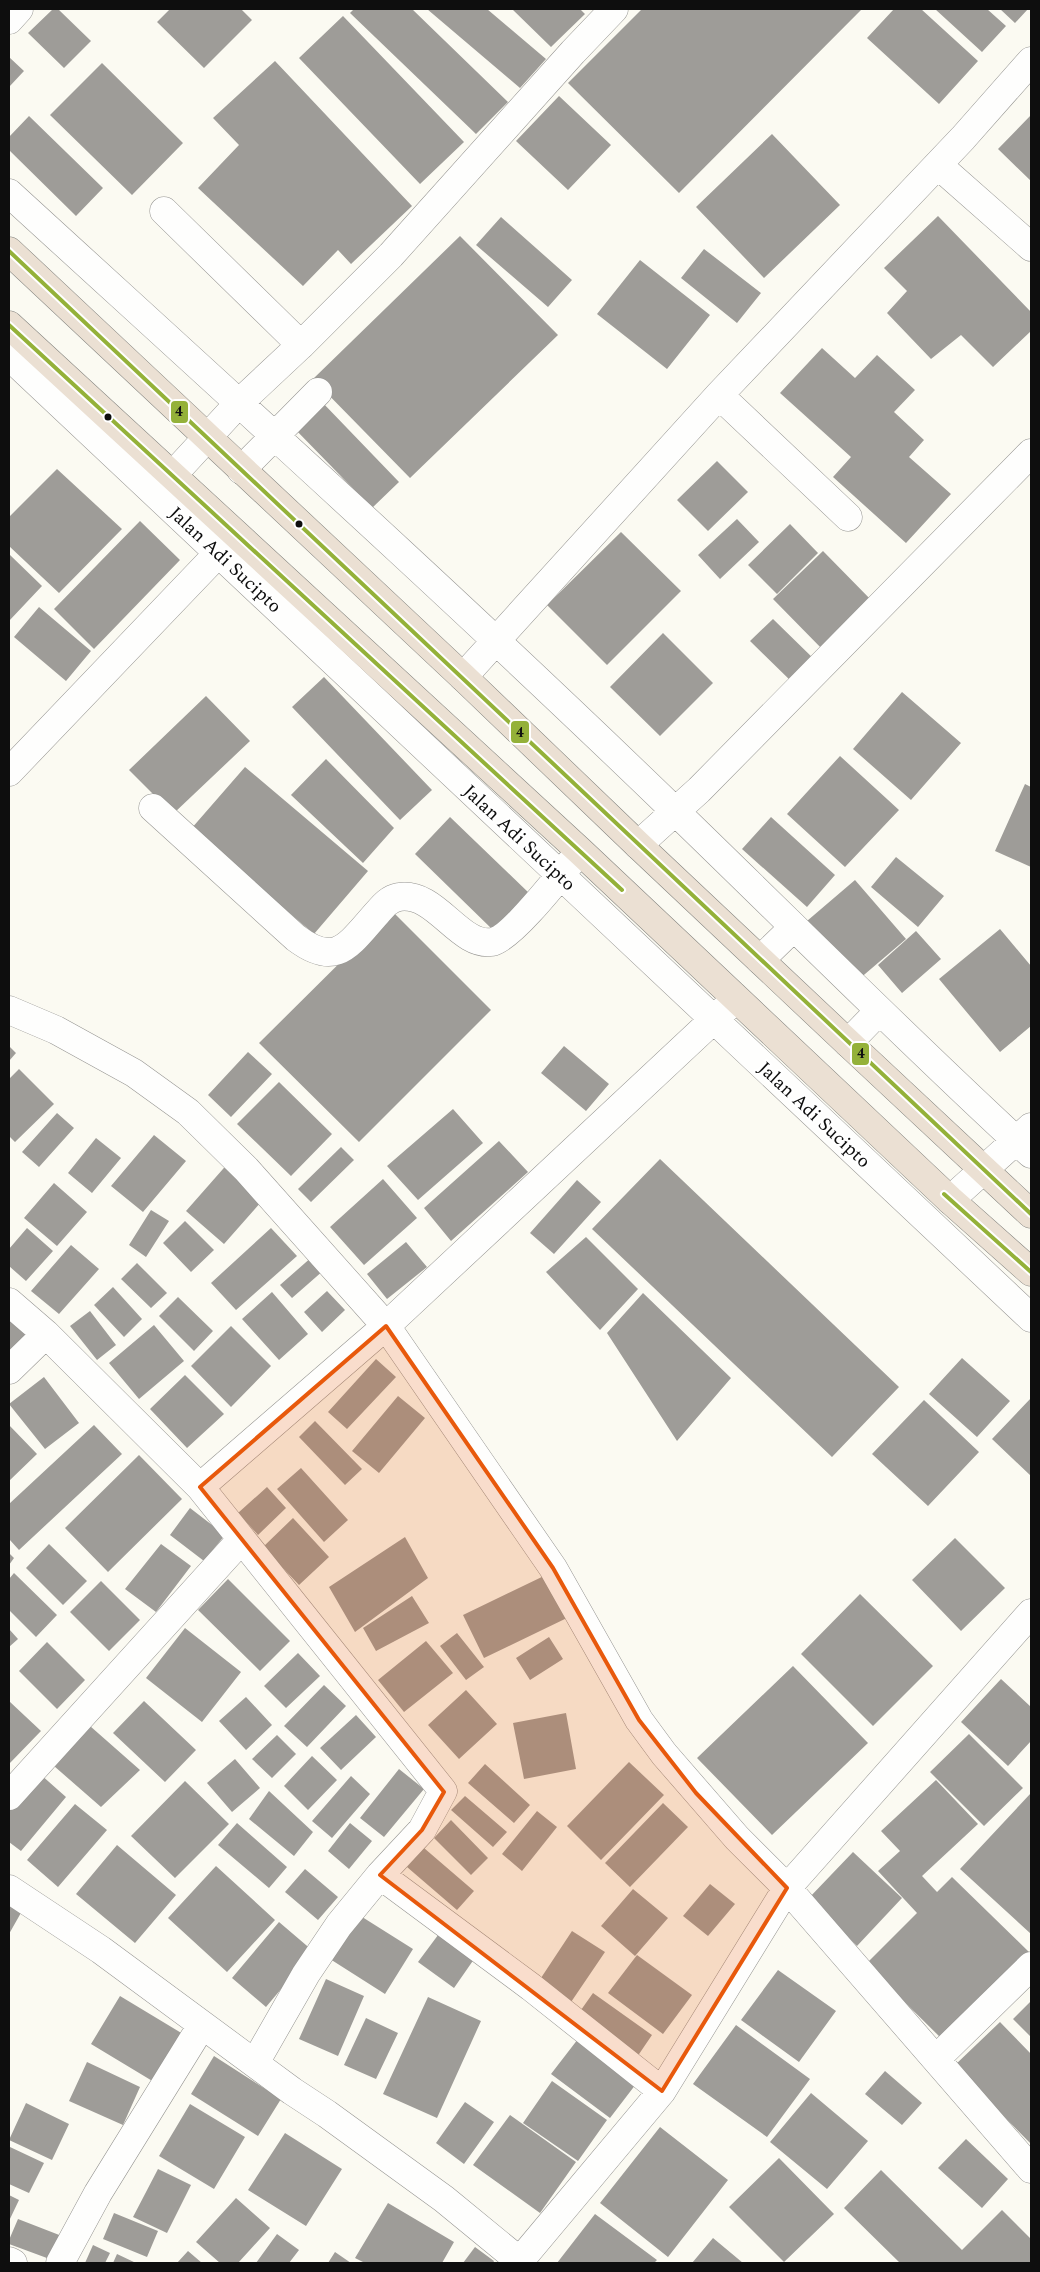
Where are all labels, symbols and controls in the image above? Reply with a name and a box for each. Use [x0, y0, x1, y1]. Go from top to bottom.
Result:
line badge: 4 [170, 400, 189, 424]
text: 4 [175, 401, 183, 422]
unlabelled marker [103, 412, 113, 422]
street label: Jalan Adi Sucipto [162, 500, 288, 620]
unlabelled marker [294, 519, 304, 529]
line badge: 4 [510, 720, 530, 744]
text: 4 [516, 722, 524, 743]
street label: Jalan Adi Sucipto [456, 778, 582, 898]
line badge: 4 [851, 1042, 870, 1066]
text: 4 [857, 1043, 865, 1064]
street label: Jalan Adi Sucipto [751, 1055, 877, 1175]

